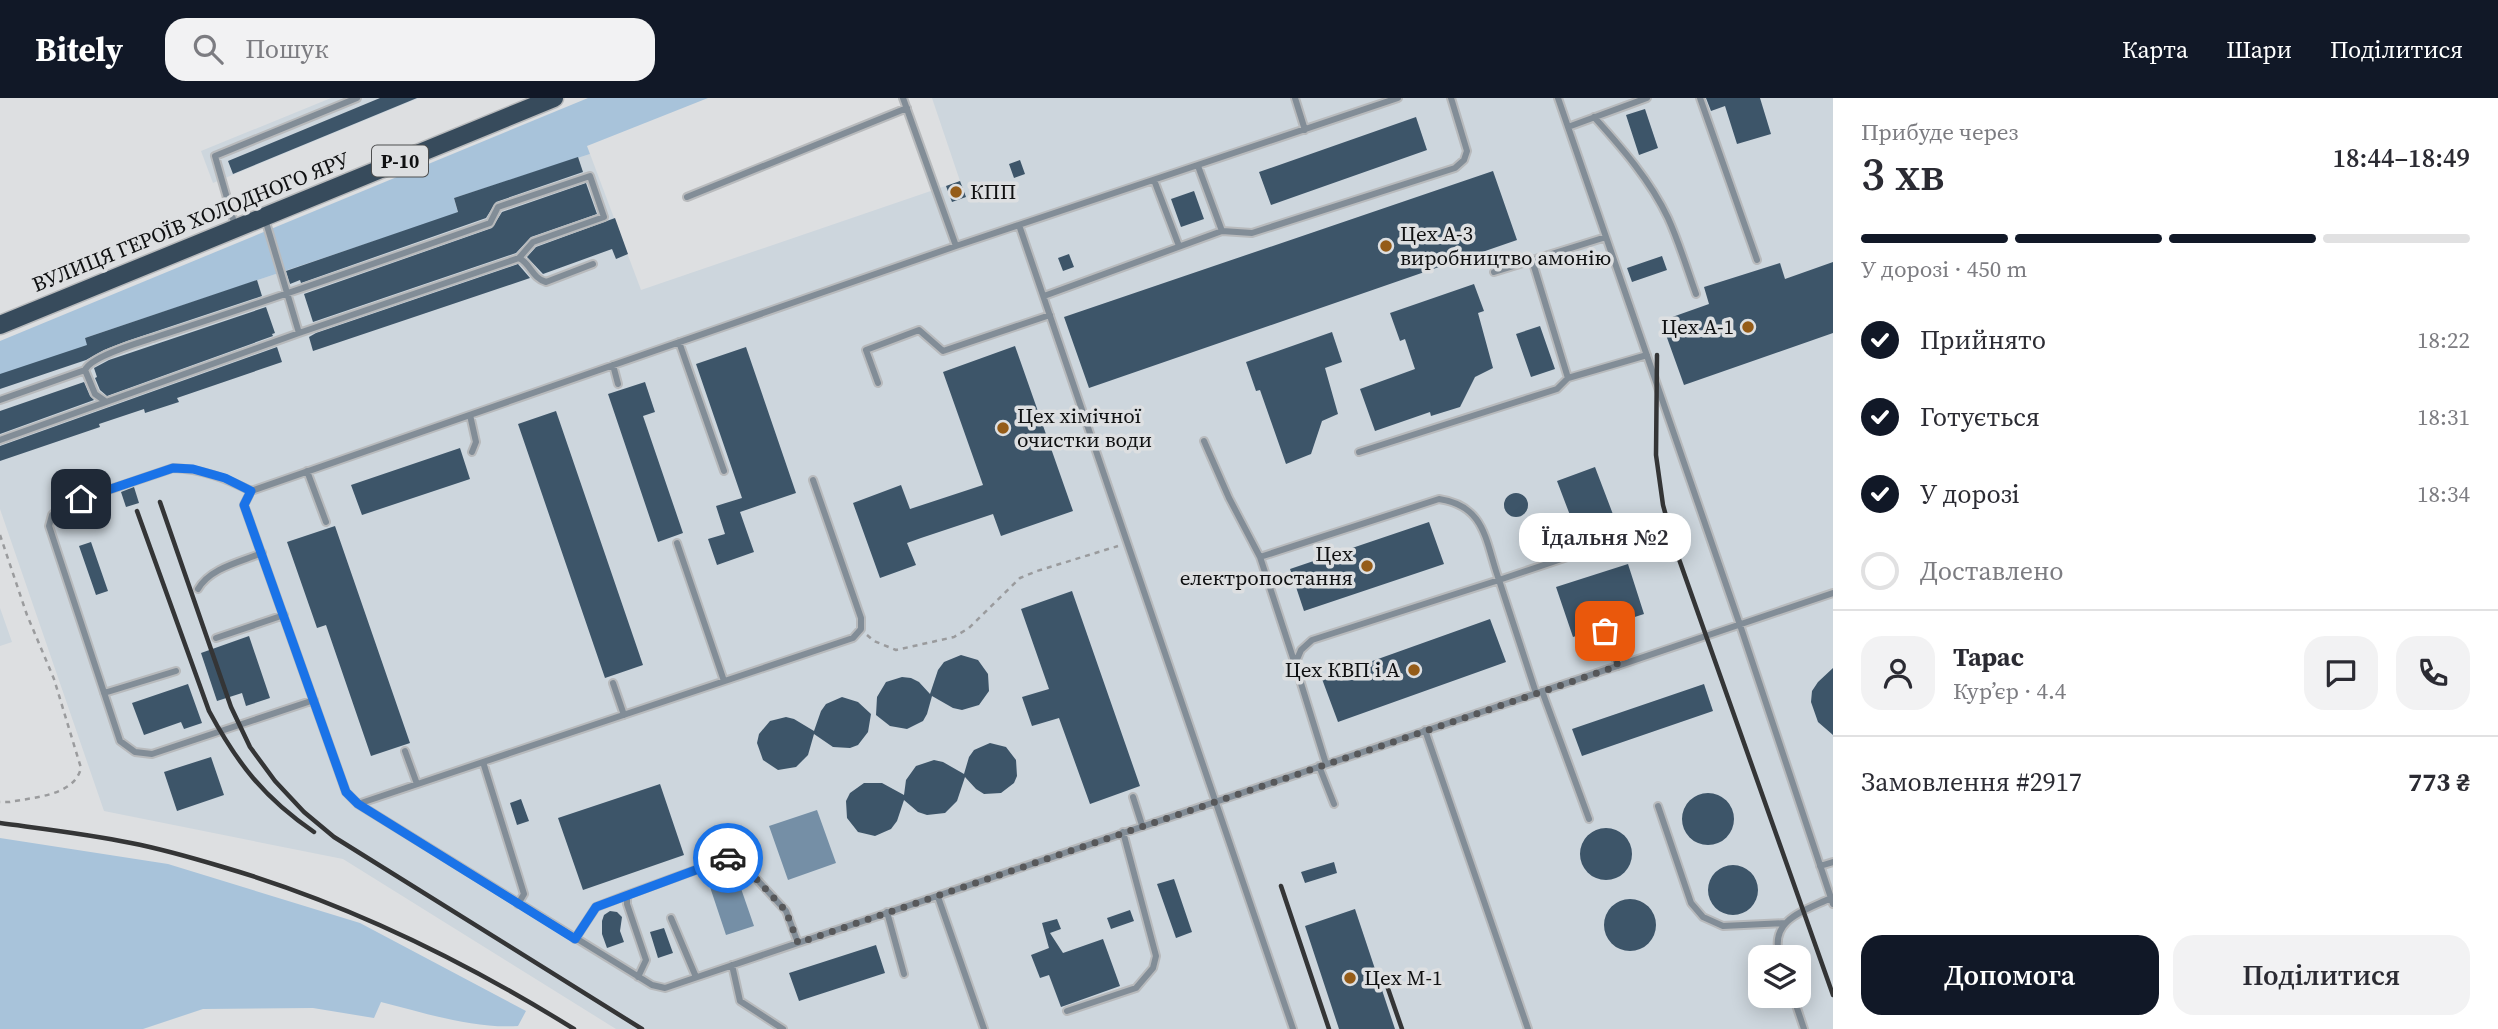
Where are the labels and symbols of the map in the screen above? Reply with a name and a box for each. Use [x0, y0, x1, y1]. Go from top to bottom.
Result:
street label: ВУЛИЦЯ ГЕРОЇВ ХОЛОДНОГО ЯРУ [28, 144, 354, 299]
road number: Р-10 [372, 146, 428, 176]
place label: КПП [970, 177, 1016, 206]
marker: КПП [948, 184, 964, 200]
place label: Цех А-3 виробництво амонію [1400, 219, 1611, 272]
marker: Цех А-3 виробництво амонію [1378, 238, 1394, 254]
place label: Цех А-1 [1661, 312, 1734, 341]
marker: Цех А-1 [1740, 319, 1756, 335]
place label: Цех хімічної очистки води [1017, 401, 1152, 454]
marker: Цех хімічної очистки води [995, 420, 1011, 436]
pin [51, 469, 111, 529]
callout: Їдальня №2 [1519, 512, 1691, 561]
place label: Цех електропостання [1180, 539, 1353, 592]
marker: Цех електропостання [1359, 558, 1375, 574]
pin [1575, 601, 1635, 661]
place label: Цех КВП і А [1285, 655, 1400, 684]
marker: Цех КВП і А [1406, 662, 1422, 678]
courier [693, 823, 763, 893]
place label: Цех М-1 [1364, 963, 1443, 992]
marker: Цех М-1 [1342, 970, 1358, 986]

